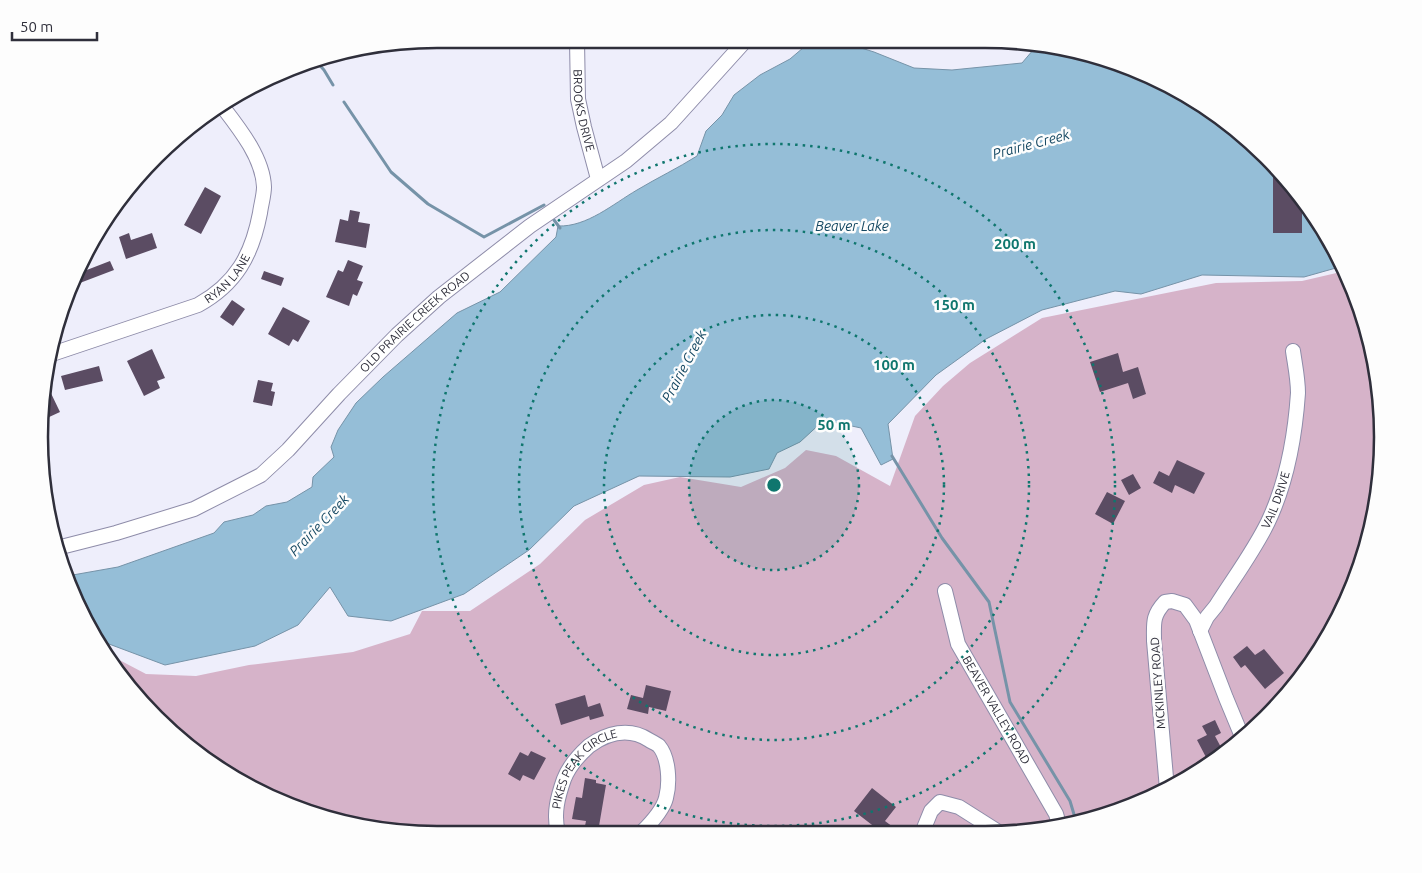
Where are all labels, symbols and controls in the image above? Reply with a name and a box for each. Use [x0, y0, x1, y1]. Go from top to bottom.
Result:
scale bar [12, 10, 98, 42]
text: 50 m [20, 18, 53, 35]
street label: BROOKS DRIVE [571, 69, 597, 153]
water label: Prairie Creek [991, 126, 1072, 162]
water label: Beaver Lake [815, 218, 889, 234]
text: 200 m [994, 235, 1036, 252]
street label: RYAN LANE [202, 252, 252, 305]
street label: OLD PRAIRIE CREEK ROAD [357, 268, 472, 375]
text: 150 m [933, 296, 975, 313]
water label: Prairie Creek [658, 327, 710, 405]
text: 100 m [873, 356, 915, 373]
text: 50 m [817, 416, 851, 433]
street label: VAIL DRIVE [1259, 470, 1292, 531]
centre of rings [765, 476, 783, 494]
water label: Prairie Creek [286, 490, 353, 559]
street label: MCKINLEY ROAD [1148, 637, 1167, 729]
street label: BEAVER VALLEY ROAD [960, 654, 1033, 766]
street label: PIKES PEAK CIRCLE [549, 727, 619, 810]

